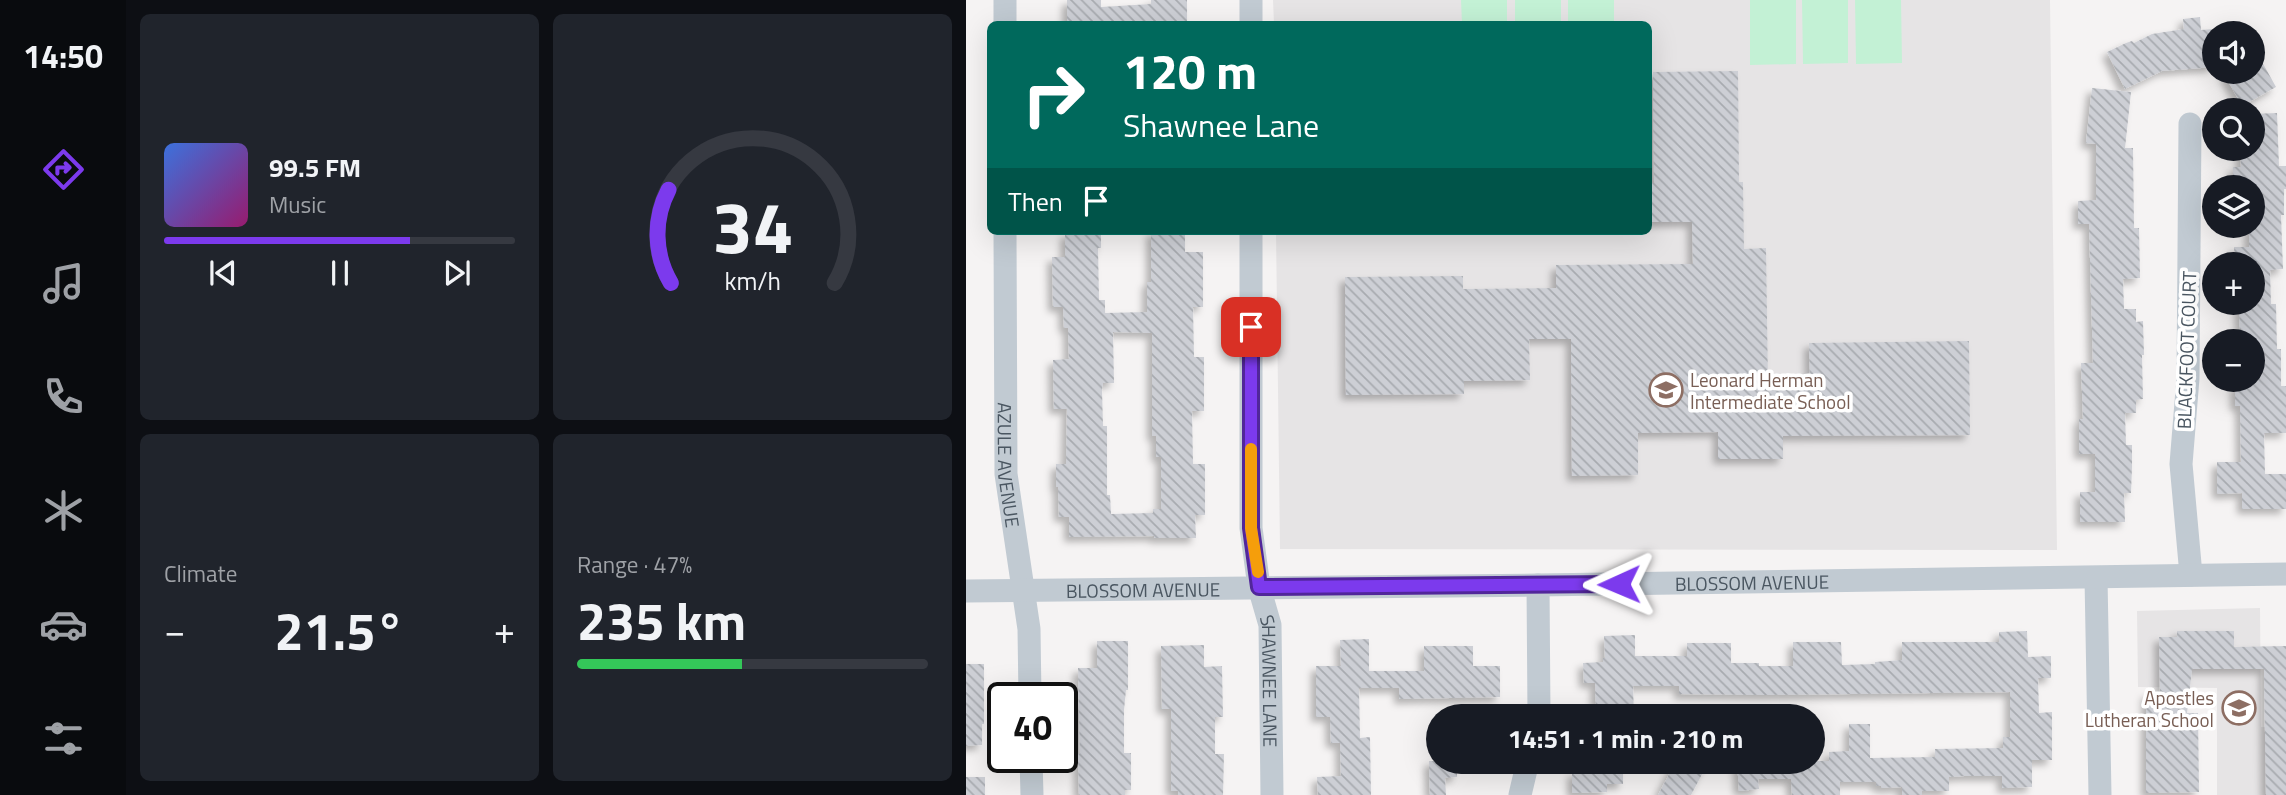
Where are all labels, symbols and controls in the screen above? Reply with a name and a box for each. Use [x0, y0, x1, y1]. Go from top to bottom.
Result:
map controls [2202, 21, 2265, 392]
button: sound [2202, 21, 2265, 84]
text: 14:50 [23, 32, 103, 80]
text: 120 m [1123, 33, 1257, 108]
icon: right [1008, 49, 1099, 140]
button: search [2202, 98, 2265, 161]
text: Shawnee Lane [1123, 101, 1319, 149]
icon: directions [39, 145, 88, 194]
text: 99.5 FM [269, 148, 361, 187]
text: 34 [712, 172, 793, 282]
button: layers [2202, 175, 2265, 238]
text: Then [1008, 182, 1063, 221]
icon: arrive [1077, 182, 1115, 220]
text: Music [269, 187, 326, 222]
button: + [2202, 252, 2265, 315]
icon: previous [204, 254, 242, 292]
icon: pause [321, 254, 359, 292]
icon: next [438, 254, 476, 292]
icon: music [39, 259, 88, 308]
text: km/h [724, 262, 781, 300]
street label: BLACKFOOT COURT [2169, 270, 2203, 430]
pin [1221, 297, 1281, 357]
icon: arrive [1232, 308, 1270, 346]
button: − [2202, 329, 2265, 392]
place label: Leonard Herman Intermediate School [1690, 365, 1851, 416]
school or university icon: Leonard Herman Intermediate School [1647, 371, 1685, 409]
icon: phone [39, 372, 88, 421]
street label: AZULE AVENUE [991, 402, 1028, 529]
icon: climate [39, 486, 88, 535]
text: Range · 47% [577, 547, 692, 582]
position arrow [1582, 547, 1656, 621]
text: Climate [164, 556, 237, 591]
street label: BLOSSOM AVENUE [1675, 566, 1829, 597]
street label: BLOSSOM AVENUE [1066, 574, 1220, 604]
text: 235 km [577, 581, 746, 660]
text: 21.5° [275, 591, 404, 670]
icon: car [39, 600, 88, 649]
text: − [164, 601, 185, 659]
text: + [494, 601, 515, 659]
street label: SHAWNEE LANE [1253, 611, 1286, 747]
speed limit sign: 40 [987, 682, 1078, 773]
place label: Apostles Lutheran School [2085, 683, 2214, 734]
school or university icon: Apostles Lutheran School [2220, 689, 2258, 727]
icon: filters [39, 714, 88, 763]
text: 14:51 · 1 min · 210 m [1508, 719, 1743, 758]

